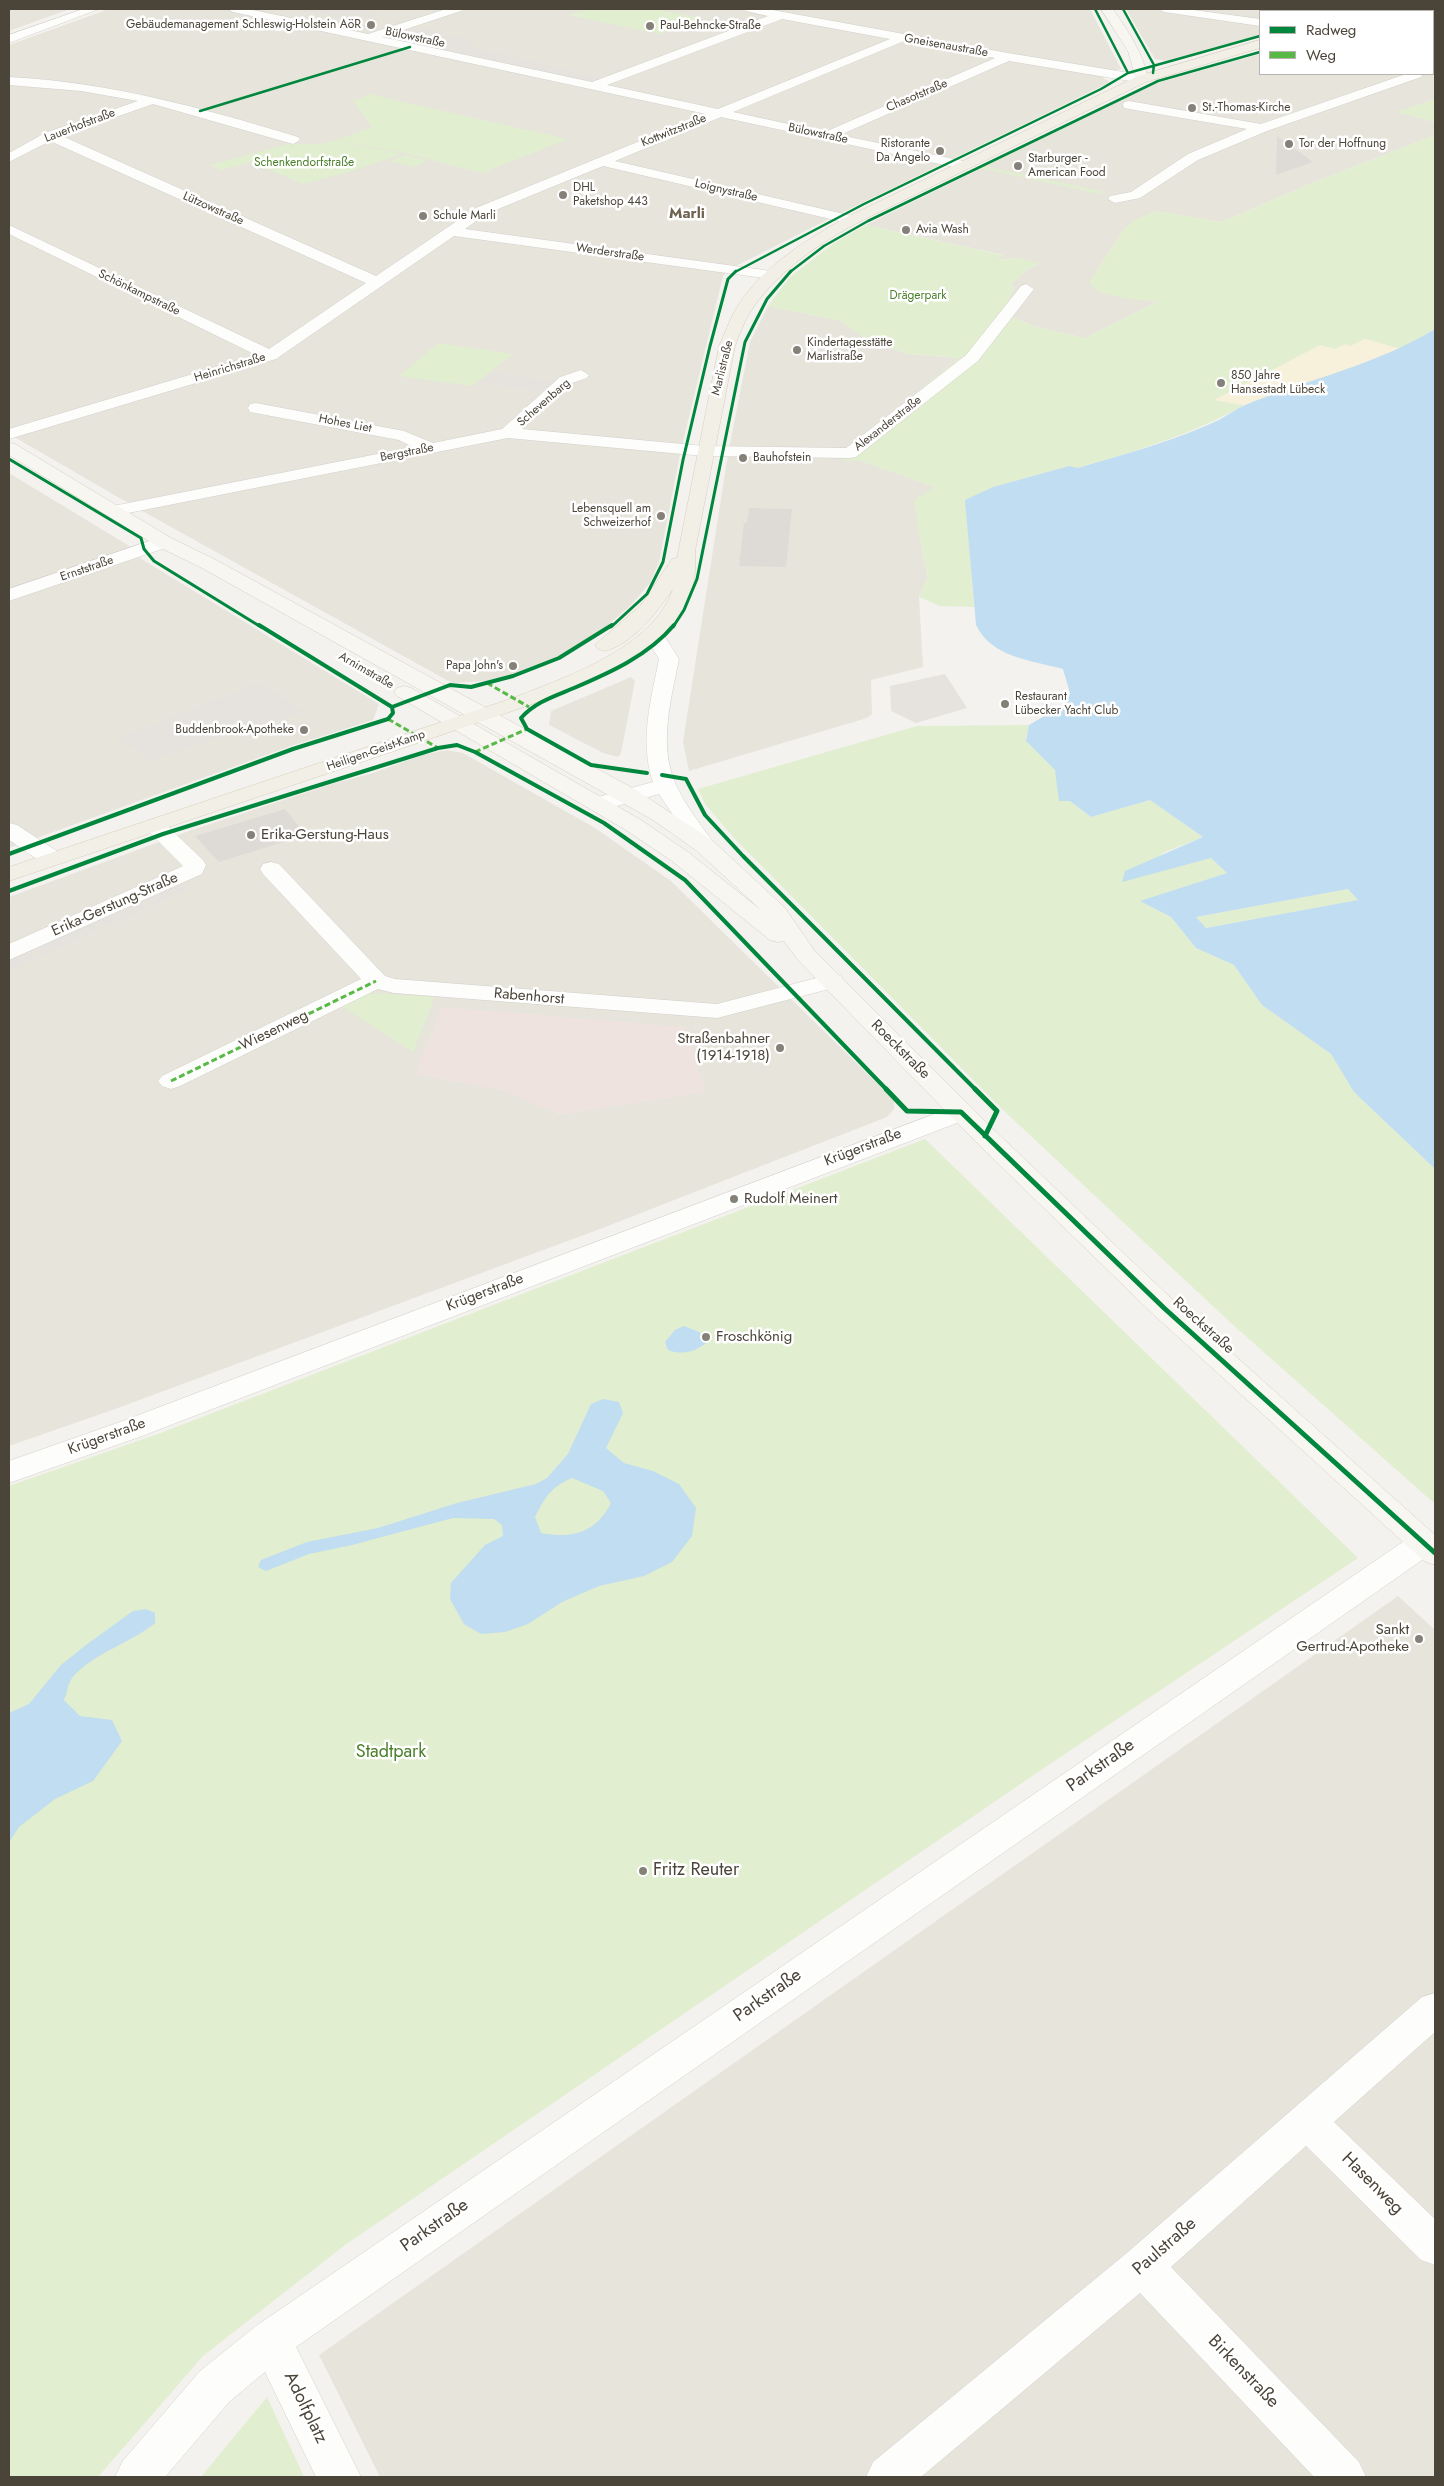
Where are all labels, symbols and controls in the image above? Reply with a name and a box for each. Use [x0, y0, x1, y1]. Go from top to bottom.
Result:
legend [1259, 10, 1434, 75]
place label: Gebäudemanagement Schleswig-Holstein AöR [126, 18, 361, 32]
marker: Gebäudemanagement Schleswig-Holstein AöR [365, 19, 377, 31]
place label: Paul-Behncke-Straße [660, 19, 761, 33]
text: Radweg [1306, 19, 1356, 41]
marker: Paul-Behncke-Straße [644, 20, 656, 32]
street label: Bülowstraße [384, 25, 446, 51]
street label: Gneisenaustraße [903, 32, 989, 60]
text: Weg [1306, 44, 1336, 66]
street label: Chasotstraße [884, 77, 950, 115]
place label: St.-Thomas-Kirche [1202, 101, 1291, 115]
marker: St.-Thomas-Kirche [1186, 102, 1198, 114]
street label: Lauerhofstraße [43, 106, 117, 146]
street label: Kottwitzstraße [639, 111, 709, 151]
street label: Bülowstraße [787, 121, 849, 147]
place label: Ristorante Da Angelo [876, 137, 930, 165]
place label: Tor der Hoffnung [1299, 137, 1386, 151]
marker: Tor der Hoffnung [1283, 138, 1295, 150]
marker: Ristorante Da Angelo [934, 145, 946, 157]
place label: Starburger - American Food [1028, 152, 1106, 180]
park label: Schenkendorfstraße [254, 156, 354, 170]
marker: Starburger - American Food [1012, 160, 1024, 172]
street label: Loignystraße [693, 177, 759, 205]
place label: DHL Paketshop 443 [573, 181, 648, 209]
street label: Lützowstraße [180, 189, 246, 229]
marker: DHL Paketshop 443 [557, 189, 569, 201]
district label: Marli [669, 205, 705, 223]
place label: Schule Marli [433, 209, 496, 223]
marker: Schule Marli [417, 210, 429, 222]
place label: Avia Wash [916, 223, 969, 237]
marker: Avia Wash [900, 224, 912, 236]
street label: Werderstraße [575, 241, 645, 265]
street label: Schönkampstraße [96, 267, 182, 319]
park label: Drägerpark [889, 289, 947, 303]
place label: Kindertagesstätte Marlistraße [807, 336, 892, 364]
street label: Marlistraße [709, 339, 737, 397]
marker: Kindertagesstätte Marlistraße [791, 344, 803, 356]
street label: Heinrichstraße [193, 350, 267, 386]
place label: 850 Jahre Hansestadt Lübeck [1231, 369, 1325, 397]
street label: Schevenbarg [515, 376, 573, 430]
marker: 850 Jahre Hansestadt Lübeck [1215, 377, 1227, 389]
street label: Alexanderstraße [851, 393, 925, 455]
street label: Hohes Liet [317, 412, 373, 436]
street label: Bergstraße [379, 441, 435, 465]
place label: Bauhofstein [753, 451, 811, 465]
marker: Bauhofstein [737, 452, 749, 464]
place label: Lebensquell am Schweizerhof [572, 502, 651, 530]
marker: Lebensquell am Schweizerhof [655, 510, 667, 522]
street label: Ernststraße [59, 553, 115, 585]
street label: Arnimstraße [336, 649, 396, 693]
place label: Papa John's [446, 659, 503, 673]
marker: Papa John's [507, 660, 519, 672]
place label: Restaurant Lübecker Yacht Club [1015, 690, 1118, 718]
marker: Restaurant Lübecker Yacht Club [999, 698, 1011, 710]
place label: Buddenbrook-Apotheke [175, 723, 294, 737]
marker: Buddenbrook-Apotheke [298, 724, 310, 736]
street label: Heiligen-Geist-Kamp [325, 727, 427, 775]
place label: Erika-Gerstung-Haus [261, 826, 389, 844]
marker: Erika-Gerstung-Haus [245, 829, 257, 841]
street label: Erika-Gerstung-Straße [49, 869, 181, 941]
street label: Rabenhorst [493, 985, 565, 1009]
street label: Wiesenweg [237, 1007, 311, 1055]
street label: Roeckstraße [867, 1017, 933, 1083]
place label: Straßenbahner (1914-1918) [677, 1030, 770, 1065]
marker: Straßenbahner (1914-1918) [774, 1042, 786, 1054]
street label: Krügerstraße [822, 1125, 904, 1171]
place label: Rudolf Meinert [744, 1190, 837, 1208]
marker: Rudolf Meinert [728, 1193, 740, 1205]
street label: Krügerstraße [444, 1270, 526, 1316]
street label: Roeckstraße [1169, 1294, 1237, 1358]
place label: Froschkönig [716, 1328, 792, 1346]
marker: Froschkönig [700, 1331, 712, 1343]
street label: Krügerstraße [66, 1415, 148, 1459]
place label: Sankt Gertrud-Apotheke [1296, 1621, 1409, 1656]
marker: Sankt Gertrud-Apotheke [1413, 1633, 1425, 1645]
street label: Parkstraße [1063, 1735, 1139, 1797]
park label: Stadtpark [356, 1742, 426, 1764]
place label: Fritz Reuter [653, 1860, 739, 1882]
marker: Fritz Reuter [637, 1865, 649, 1877]
street label: Parkstraße [730, 1965, 806, 2027]
street label: Hasenweg [1336, 2148, 1408, 2220]
street label: Parkstraße [397, 2195, 473, 2257]
street label: Paulstraße [1129, 2213, 1201, 2281]
street label: Birkenstraße [1203, 2331, 1283, 2413]
street label: Adolfplatz [278, 2369, 332, 2447]

